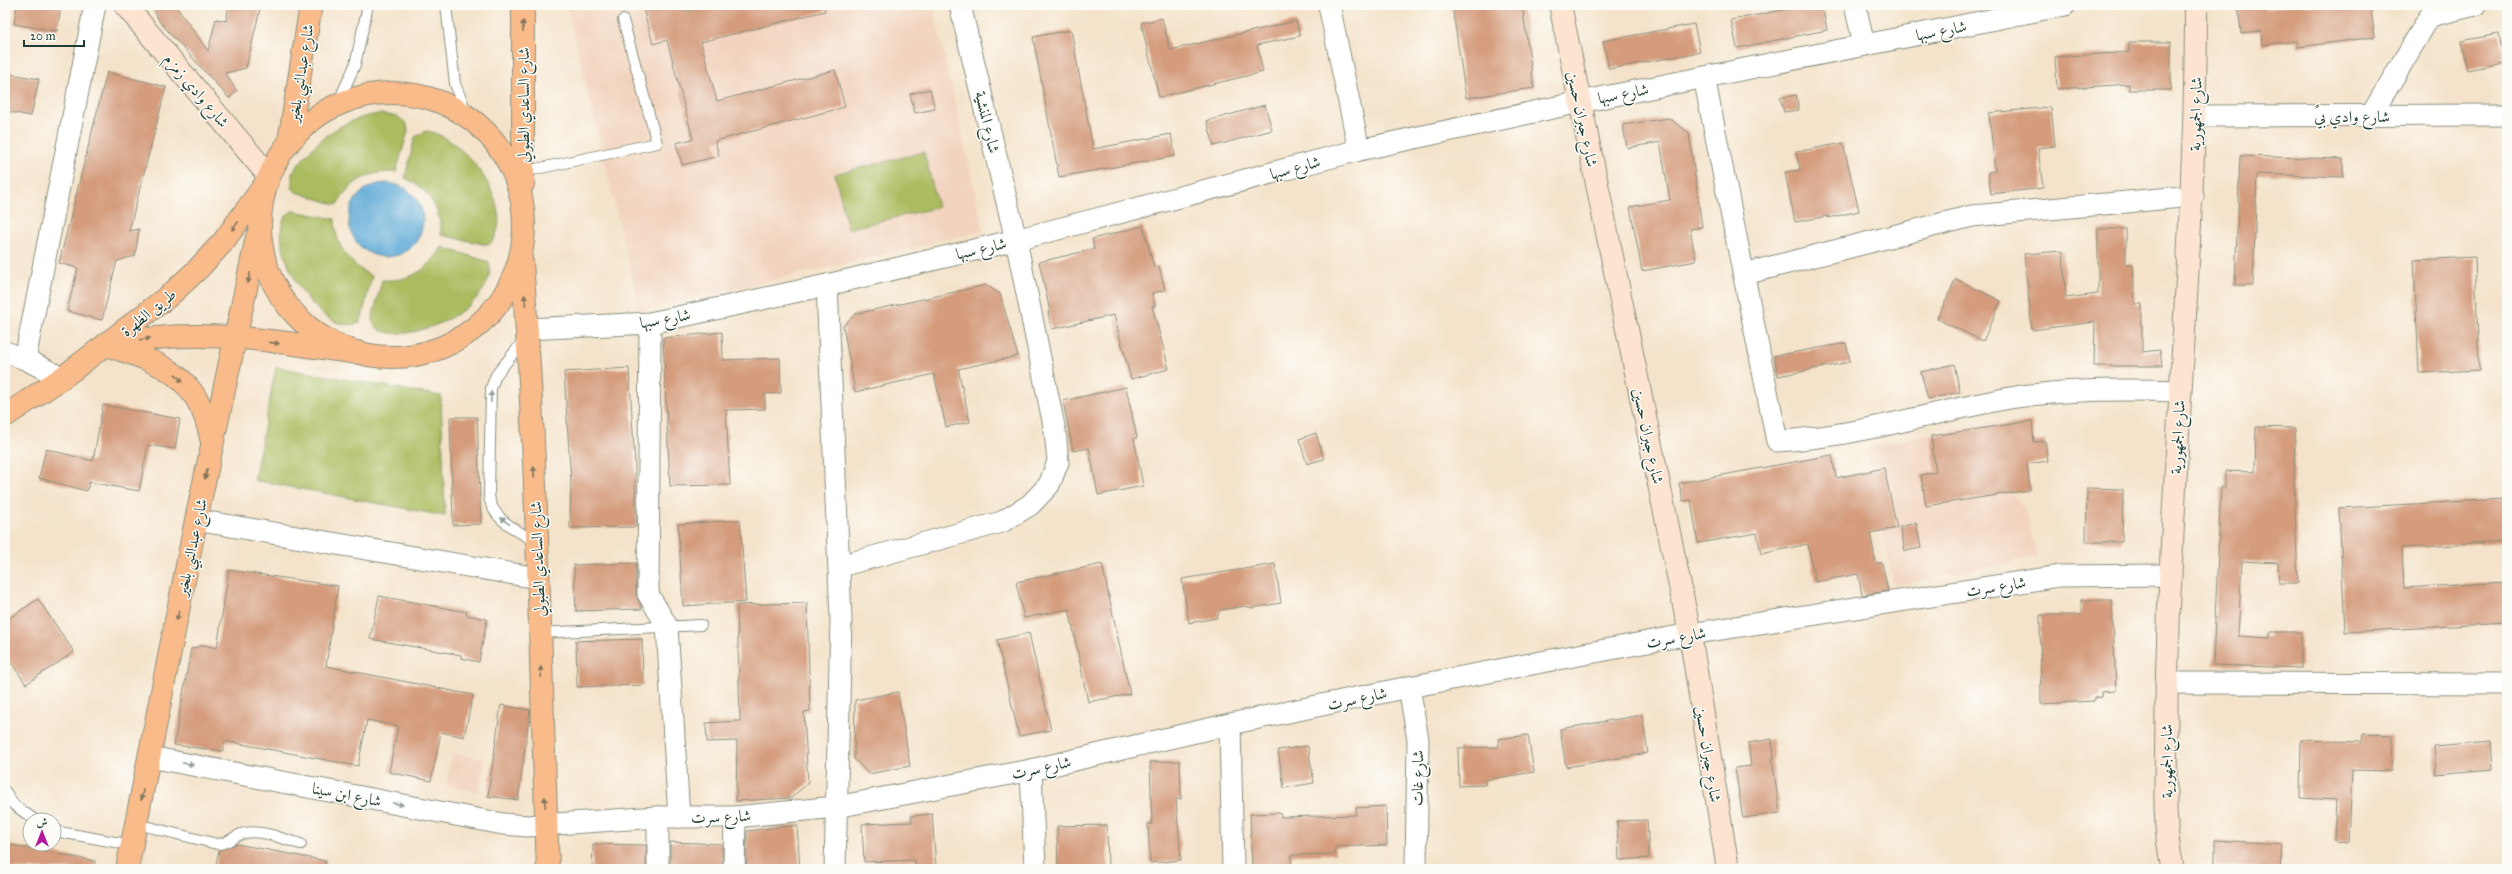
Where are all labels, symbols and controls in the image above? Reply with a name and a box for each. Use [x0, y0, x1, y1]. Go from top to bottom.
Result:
street label: شارع سبها [1914, 16, 1969, 49]
one-way arrow [520, 19, 526, 32]
scale bar [24, 22, 84, 48]
street label: شارع عبدالنبي بلخير [283, 23, 324, 126]
text: 20 m [30, 29, 56, 43]
street label: شارع الساعدي الطبولي [514, 47, 537, 163]
street label: شارع وادي زمزم [156, 49, 233, 134]
street label: شارع جبران حسين [1559, 69, 1602, 170]
street label: شارع الجمهورية [2185, 77, 2210, 151]
street label: شارع سبها [1596, 79, 1651, 112]
street label: شارع المنشية [967, 89, 1004, 156]
street label: شارع وادي بيً [2314, 103, 2390, 130]
street label: شارع سبها [1268, 152, 1323, 187]
one-way arrow [231, 220, 240, 231]
street label: شارع سبها [954, 233, 1009, 267]
one-way arrow [245, 272, 251, 285]
street label: طريق الظهرة [117, 284, 180, 341]
one-way arrow [522, 294, 529, 307]
street label: شارع سبها [638, 305, 693, 336]
one-way arrow [139, 336, 151, 342]
one-way arrow [268, 340, 280, 346]
one-way arrow [174, 373, 183, 382]
street label: شارع جبران حسين [1625, 386, 1668, 487]
one-way arrow [488, 390, 494, 403]
street label: شارع الجمهورية [2166, 399, 2193, 475]
one-way arrow [531, 465, 537, 478]
one-way arrow [203, 468, 209, 480]
street label: شارع عبدالنبي بلخير [171, 497, 217, 601]
street label: شارع الساعدي الطبولي [526, 501, 553, 617]
one-way arrow [499, 517, 510, 525]
street label: شارع سرت [1965, 572, 2028, 605]
one-way arrow [174, 609, 180, 621]
street label: شارع سرت [1645, 623, 1708, 656]
one-way arrow [538, 665, 544, 678]
street label: شارع سرت [1326, 683, 1389, 718]
street label: شارع جبران حسين [1688, 704, 1726, 804]
street label: شارع الجمهورية [2157, 724, 2180, 798]
street label: شارع غات [1408, 750, 1431, 806]
street label: شارع سرت [1010, 752, 1073, 787]
one-way arrow [182, 761, 194, 767]
street label: شارع ابن سينا [310, 778, 383, 814]
one-way arrow [139, 789, 145, 801]
one-way arrow [542, 795, 548, 808]
one-way arrow [392, 801, 404, 807]
street label: شارع سرت [691, 806, 752, 831]
north arrow [22, 812, 62, 852]
text: ش [37, 816, 48, 829]

